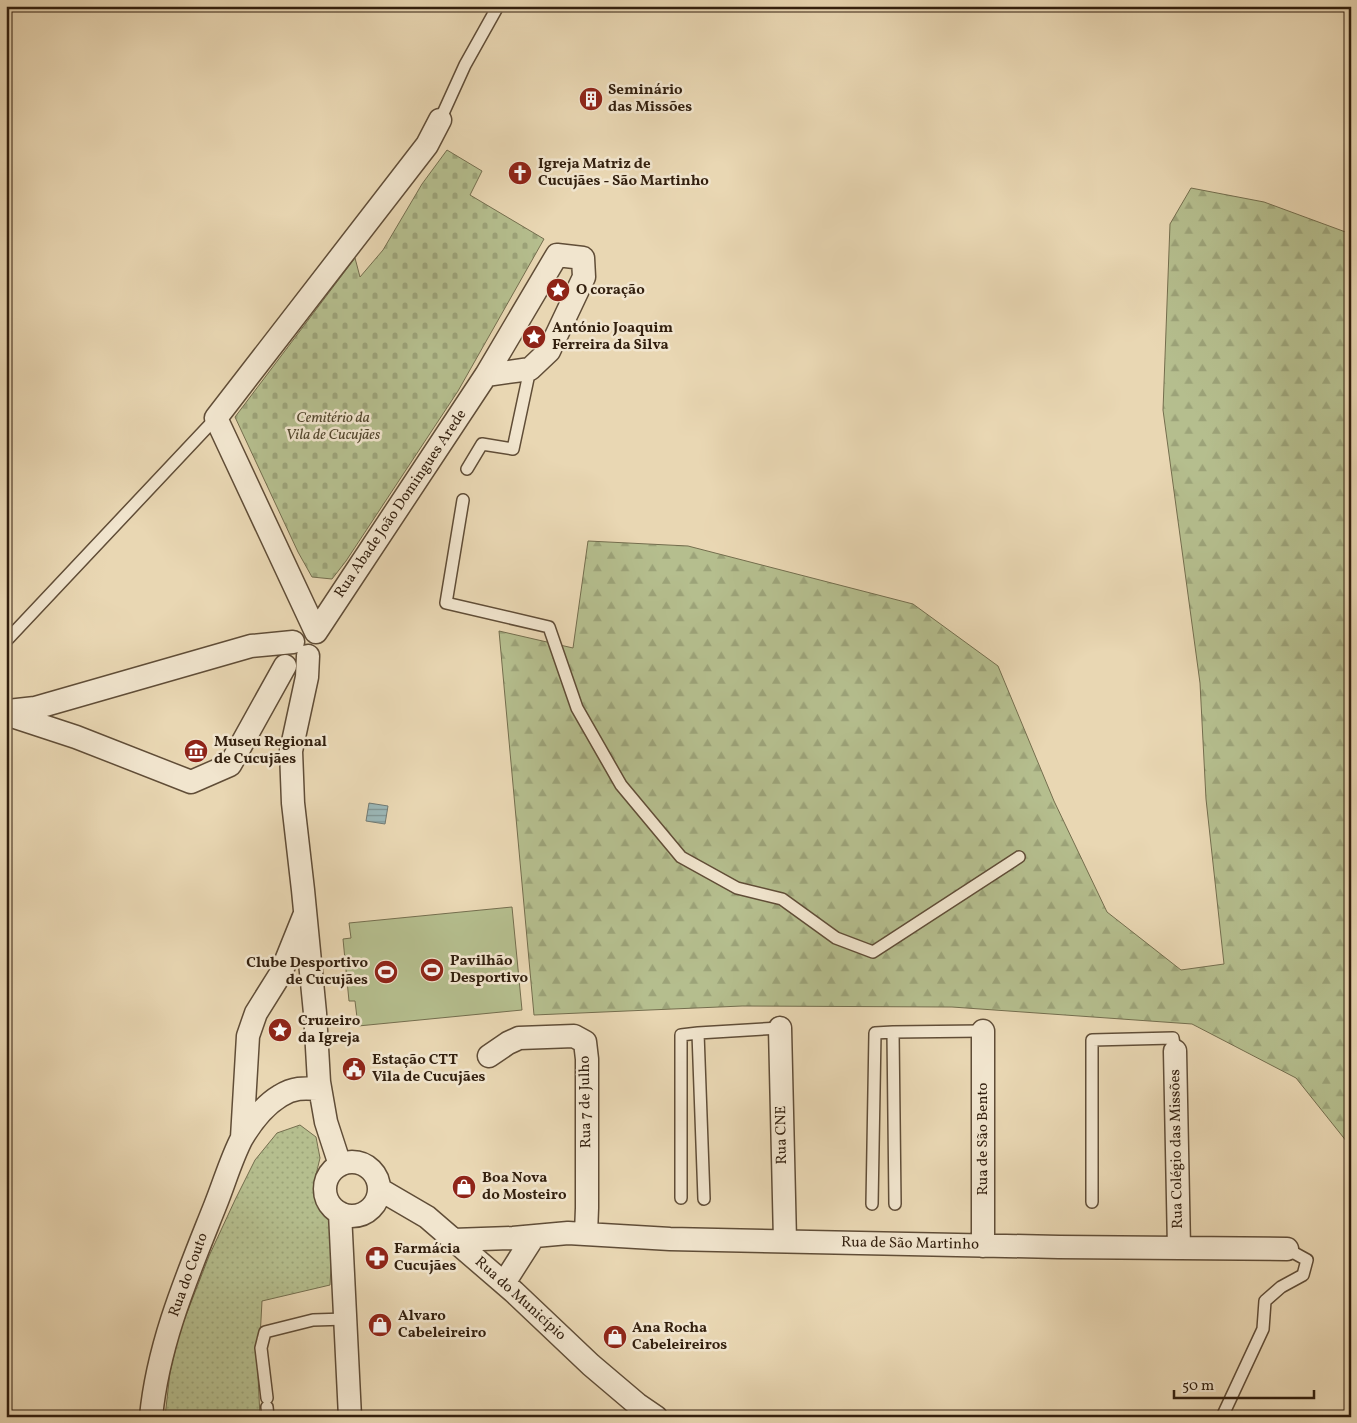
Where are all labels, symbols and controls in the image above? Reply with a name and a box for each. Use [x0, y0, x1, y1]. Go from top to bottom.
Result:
place label: Seminário das Missões [608, 80, 692, 118]
building icon: Seminário das Missões [578, 86, 604, 112]
place label: Igreja Matriz de Cucujães - São Martinho [538, 154, 709, 192]
church icon: Igreja Matriz de Cucujães - São Martinho [507, 160, 533, 186]
place icon: O coração [545, 277, 571, 303]
place label: O coração [576, 280, 645, 301]
place label: António Joaquim Ferreira da Silva [552, 318, 674, 356]
place icon: António Joaquim Ferreira da Silva [521, 324, 547, 350]
street label: Rua Abade João Domingues Arede [330, 406, 472, 602]
park label: Cemitério da Vila de Cucujães [286, 408, 381, 446]
place label: Museu Regional de Cucujães [214, 732, 327, 770]
museum icon: Museu Regional de Cucujães [183, 738, 209, 764]
place label: Pavilhão Desportivo [450, 951, 529, 989]
place label: Clube Desportivo de Cucujães [246, 953, 368, 991]
sports icon: Pavilhão Desportivo [419, 957, 445, 983]
sports icon: Clube Desportivo de Cucujães [373, 959, 399, 985]
place label: Cruzeiro da Igreja [298, 1011, 361, 1049]
place icon: Cruzeiro da Igreja [267, 1017, 293, 1043]
place label: Estação CTT Vila de Cucujães [372, 1050, 486, 1088]
street label: Rua 7 de Julho [575, 1055, 597, 1149]
public building icon: Estação CTT Vila de Cucujães [341, 1056, 367, 1082]
street label: Rua Colégio das Missões [1165, 1069, 1189, 1229]
street label: Rua de São Bento [973, 1082, 994, 1196]
street label: Rua CNE [771, 1105, 793, 1165]
place label: Boa Nova do Mosteiro [482, 1168, 567, 1206]
shop icon: Boa Nova do Mosteiro [451, 1174, 477, 1200]
street label: Rua do Couto [164, 1230, 214, 1320]
street label: Rua de São Martinho [841, 1232, 979, 1256]
place label: Farmácia Cucujães [394, 1239, 461, 1277]
pharmacy icon: Farmácia Cucujães [364, 1245, 390, 1271]
street label: Rua do Município [470, 1252, 570, 1346]
place label: Alvaro Cabeleireiro [398, 1306, 487, 1344]
shop icon: Alvaro Cabeleireiro [367, 1312, 393, 1338]
place label: Ana Rocha Cabeleireiros [632, 1318, 727, 1356]
shop icon: Ana Rocha Cabeleireiros [602, 1324, 628, 1350]
scale bar [1174, 1368, 1314, 1400]
text: 50 m [1182, 1376, 1214, 1397]

